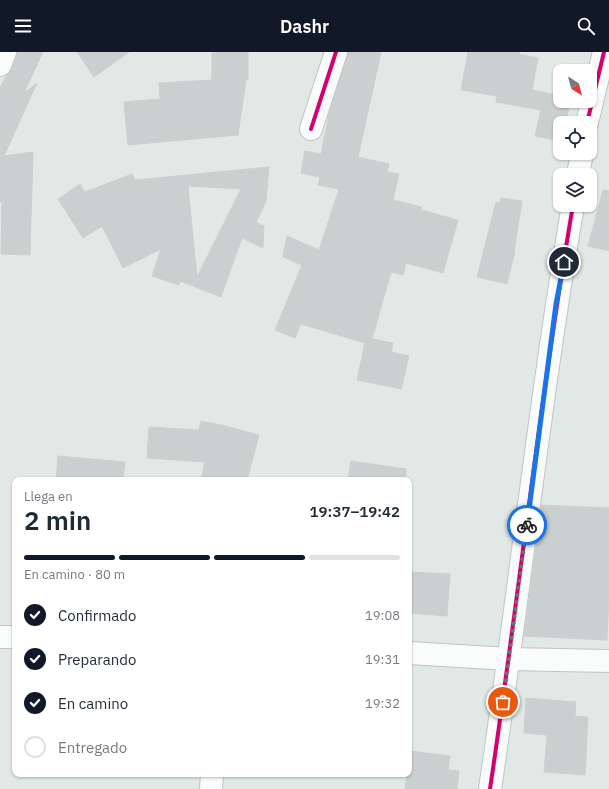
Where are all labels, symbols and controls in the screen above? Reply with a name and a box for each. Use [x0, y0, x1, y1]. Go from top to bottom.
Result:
icon: menu [12, 15, 34, 37]
text: Dashr [280, 15, 329, 38]
icon: search [575, 15, 597, 37]
north arrow [553, 64, 597, 108]
map controls [553, 64, 597, 212]
button: locate [553, 116, 597, 160]
button: layers [553, 168, 597, 212]
pin [547, 245, 581, 279]
icon: home [553, 251, 575, 273]
text: Llega en [24, 488, 73, 505]
text: 19:37–19:42 [310, 502, 400, 521]
text: 2 min [24, 503, 91, 537]
courier [507, 505, 547, 545]
icon: bike [516, 514, 538, 536]
text: En camino · 80 m [24, 566, 125, 583]
icon: check [24, 604, 46, 626]
text: Confirmado [58, 606, 136, 625]
text: 19:08 [365, 607, 400, 624]
icon: check [24, 648, 46, 670]
text: Preparando [58, 650, 136, 669]
text: 19:31 [365, 651, 400, 668]
pin [486, 685, 520, 719]
icon: bag [492, 691, 514, 713]
icon: check [24, 692, 46, 714]
text: En camino [58, 694, 128, 713]
text: 19:32 [365, 695, 400, 712]
text: Entregado [58, 738, 127, 757]

